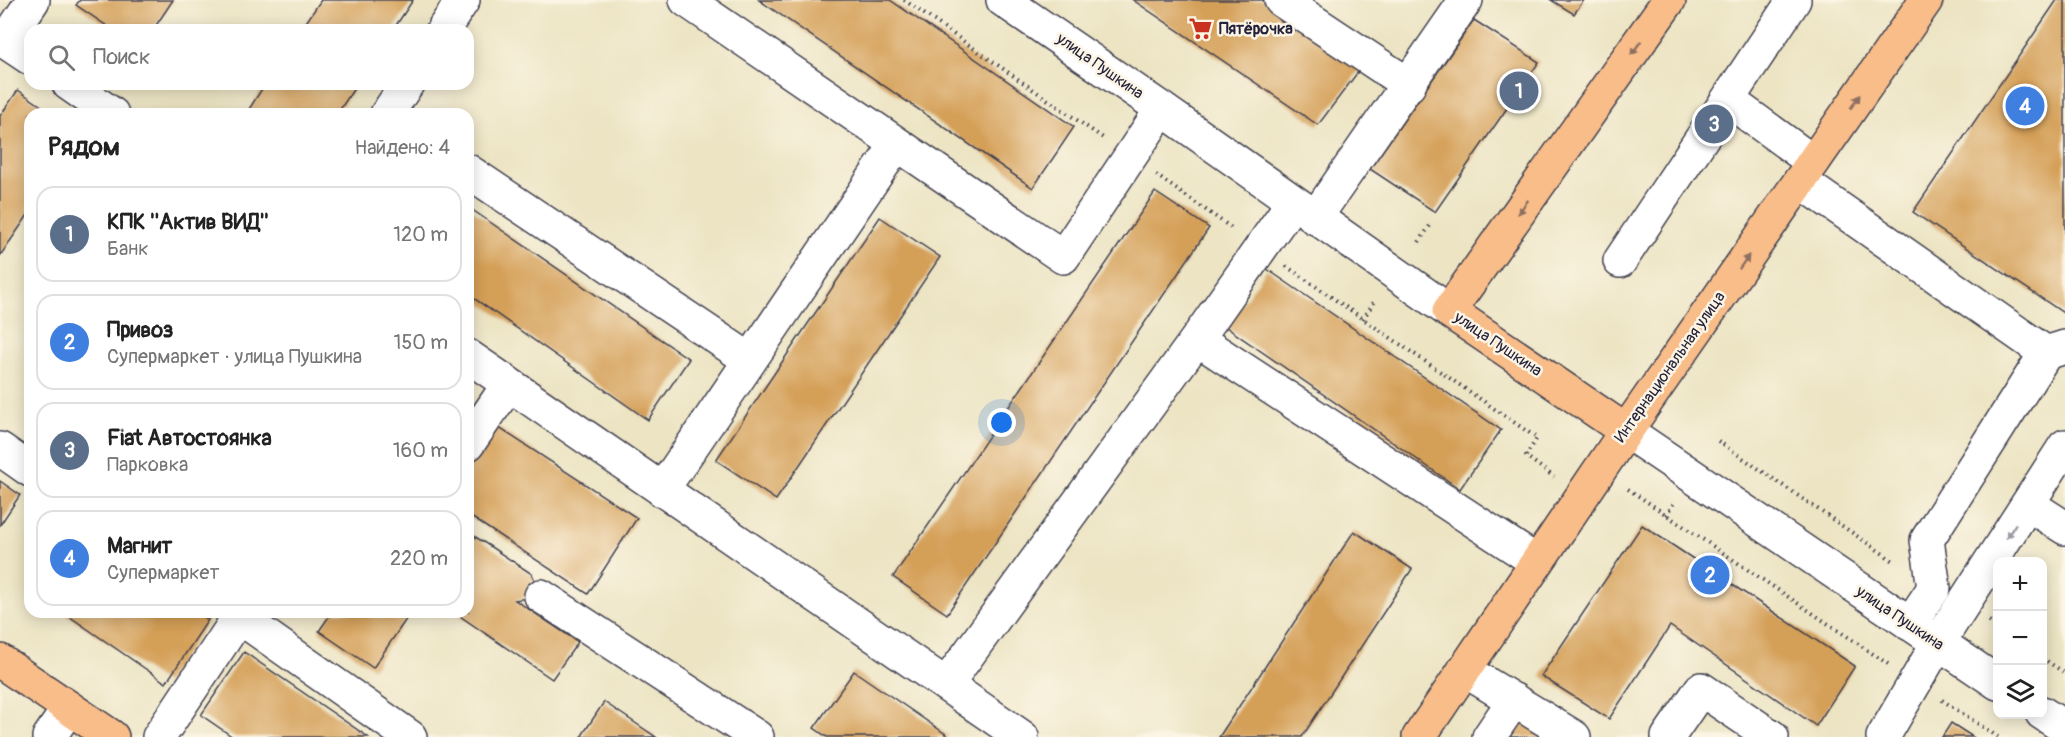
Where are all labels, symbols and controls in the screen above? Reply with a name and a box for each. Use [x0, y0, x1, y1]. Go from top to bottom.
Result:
supermarket icon: Пятёрочка [1188, 16, 1214, 42]
place label: Пятёрочка [1219, 19, 1293, 39]
search box [24, 24, 474, 90]
street label: улица Пушкина [1052, 28, 1147, 103]
one-way arrow [1630, 40, 1642, 56]
icon: search [45, 41, 78, 74]
text: Поиск [93, 43, 150, 71]
pin: 1 [1500, 68, 1538, 113]
pin: 4 [2006, 84, 2044, 128]
one-way arrow [1849, 94, 1861, 110]
pin: 3 [1694, 102, 1734, 146]
text: Рядом [48, 131, 120, 163]
text: Найдено: 4 [355, 135, 450, 160]
one-way arrow [1517, 198, 1529, 214]
text: КПК ''Актив ВИД'' [107, 208, 269, 236]
text: 1 [66, 222, 73, 247]
text: 120 m [393, 222, 448, 247]
text: Банк [107, 236, 149, 261]
one-way arrow [1738, 254, 1749, 270]
street label: Интернациональная улица [1610, 288, 1730, 446]
street label: улица Пушкина [1449, 307, 1546, 381]
text: Привоз [107, 316, 174, 344]
text: 2 [64, 330, 75, 355]
text: 150 m [394, 330, 448, 355]
text: Супермаркет · улица Пушкина [107, 344, 362, 369]
your location [987, 408, 1016, 437]
text: Fiat Автостоянка [107, 424, 272, 452]
text: 3 [64, 438, 75, 463]
text: 160 m [393, 438, 448, 463]
text: Парковка [107, 452, 188, 477]
one-way arrow [2005, 522, 2016, 539]
text: Магнит [107, 532, 172, 560]
text: 4 [64, 546, 75, 571]
text: 220 m [390, 546, 448, 571]
pin: 2 [1690, 552, 1730, 598]
map controls [1993, 557, 2047, 719]
button: + [1993, 557, 2047, 611]
text: Супермаркет [107, 560, 219, 585]
street label: улица Пушкина [1851, 581, 1948, 655]
button: − [1993, 611, 2047, 665]
button: layers [1993, 665, 2047, 719]

